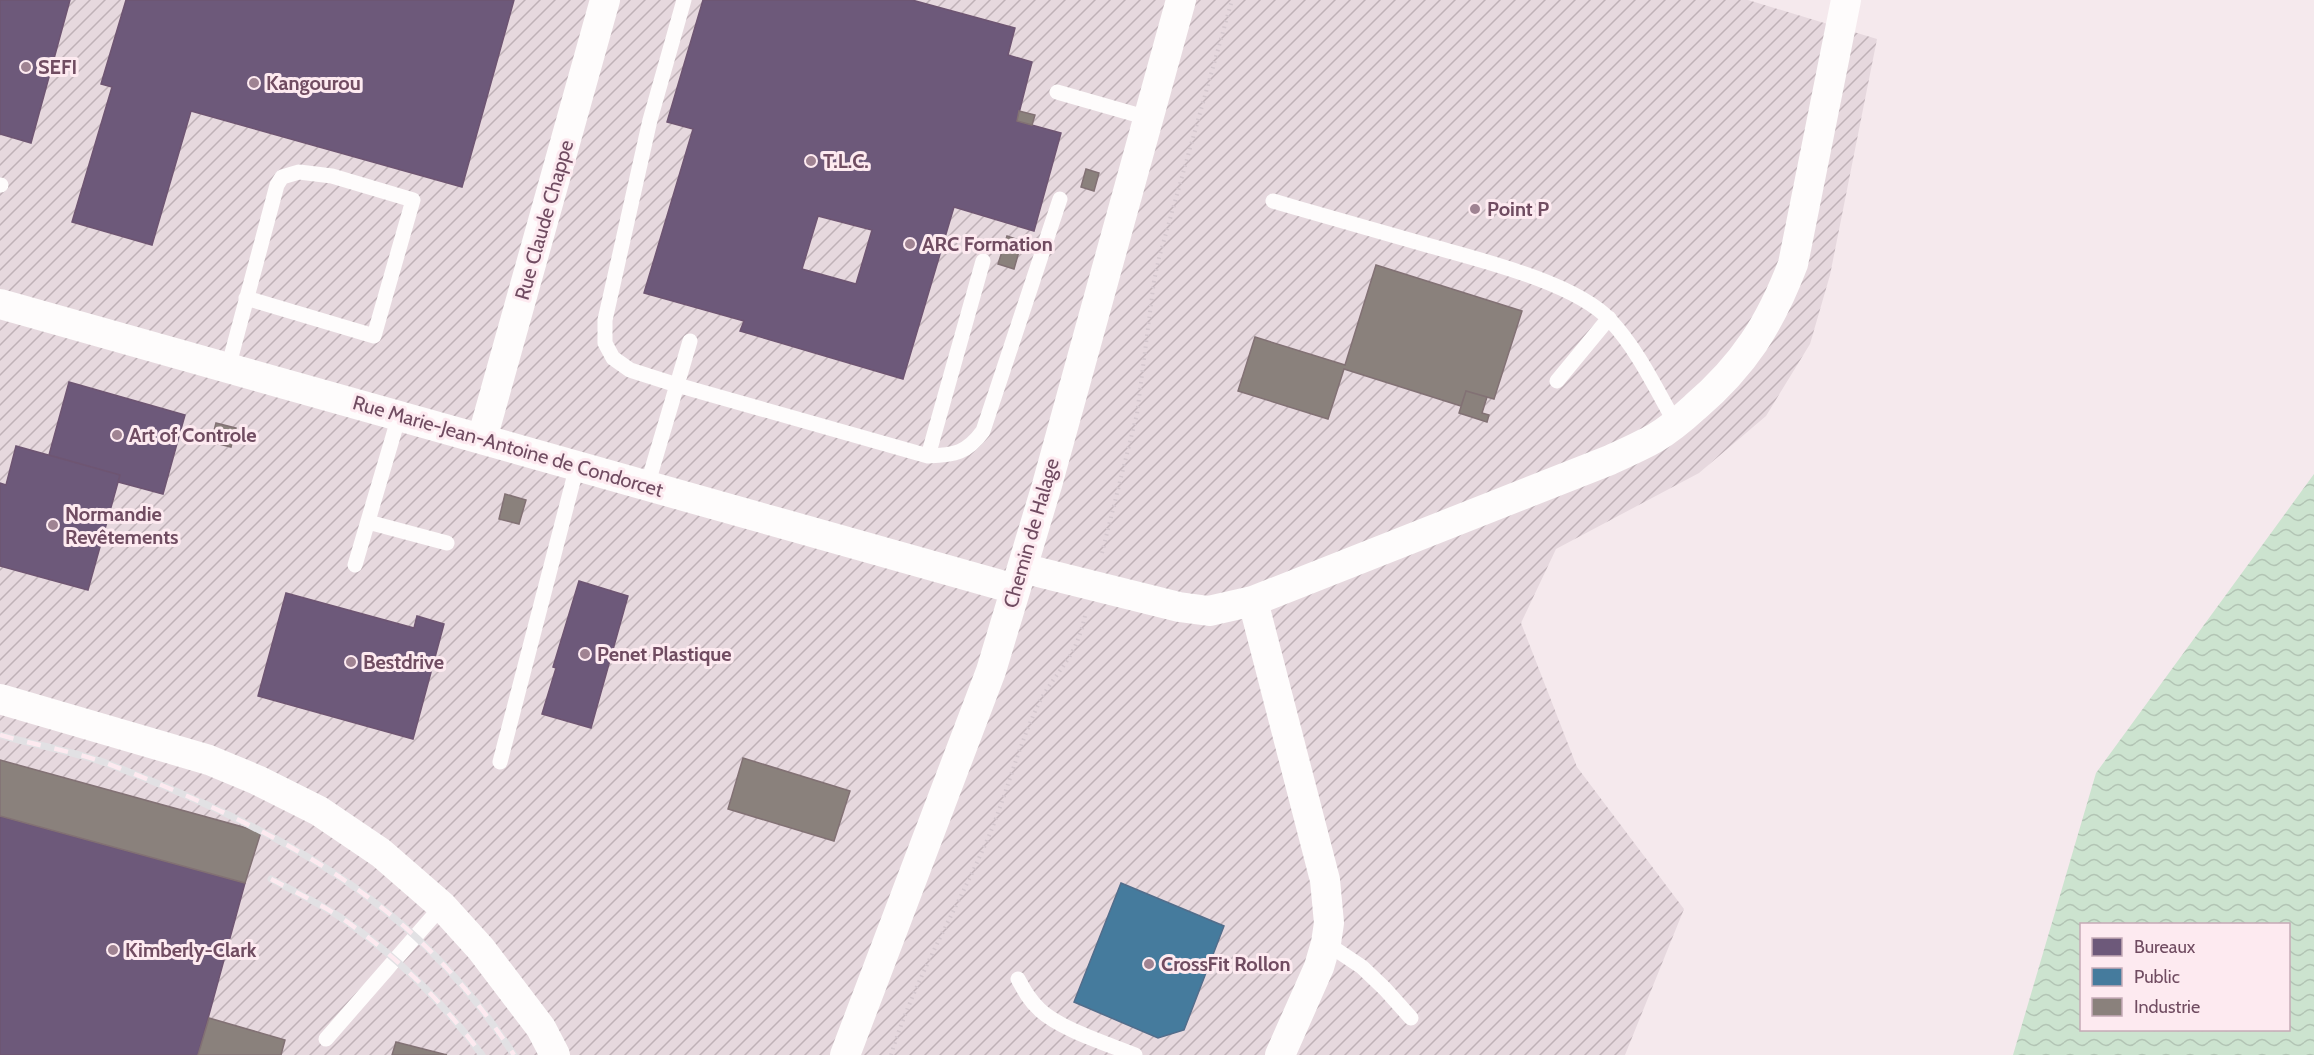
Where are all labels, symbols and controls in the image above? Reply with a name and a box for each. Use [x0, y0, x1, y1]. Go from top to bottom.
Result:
place label: SEFI [38, 55, 77, 79]
marker: SEFI [19, 60, 33, 74]
place label: Kangourou [266, 71, 361, 95]
marker: Kangourou [247, 76, 261, 90]
street label: Rue Claude Chappe [510, 137, 578, 303]
place label: T.L.C. [823, 149, 869, 173]
marker: T.L.C. [804, 154, 818, 168]
place label: Point P [1487, 197, 1549, 221]
marker: Point P [1468, 202, 1482, 216]
place label: ARC Formation [922, 232, 1053, 256]
marker: ARC Formation [903, 237, 917, 251]
street label: Rue Marie-Jean-Antoine de Condorcet [350, 390, 666, 502]
place label: Art of Controle [129, 423, 257, 447]
marker: Art of Controle [110, 428, 124, 442]
street label: Chemin de Halage [998, 455, 1064, 611]
place label: Normandie Revêtements [65, 502, 179, 549]
marker: Normandie Revêtements [46, 518, 60, 532]
place label: Penet Plastique [597, 642, 732, 666]
marker: Penet Plastique [578, 647, 592, 661]
place label: Bestdrive [363, 650, 444, 674]
marker: Bestdrive [344, 655, 358, 669]
legend [2080, 923, 2290, 1031]
text: Bureaux [2134, 936, 2196, 958]
place label: Kimberly-Clark [125, 938, 257, 962]
marker: Kimberly-Clark [106, 943, 120, 957]
place label: CrossFit Rollon [1161, 952, 1291, 976]
marker: CrossFit Rollon [1142, 957, 1156, 971]
text: Public [2134, 966, 2180, 988]
text: Industrie [2134, 996, 2200, 1018]

